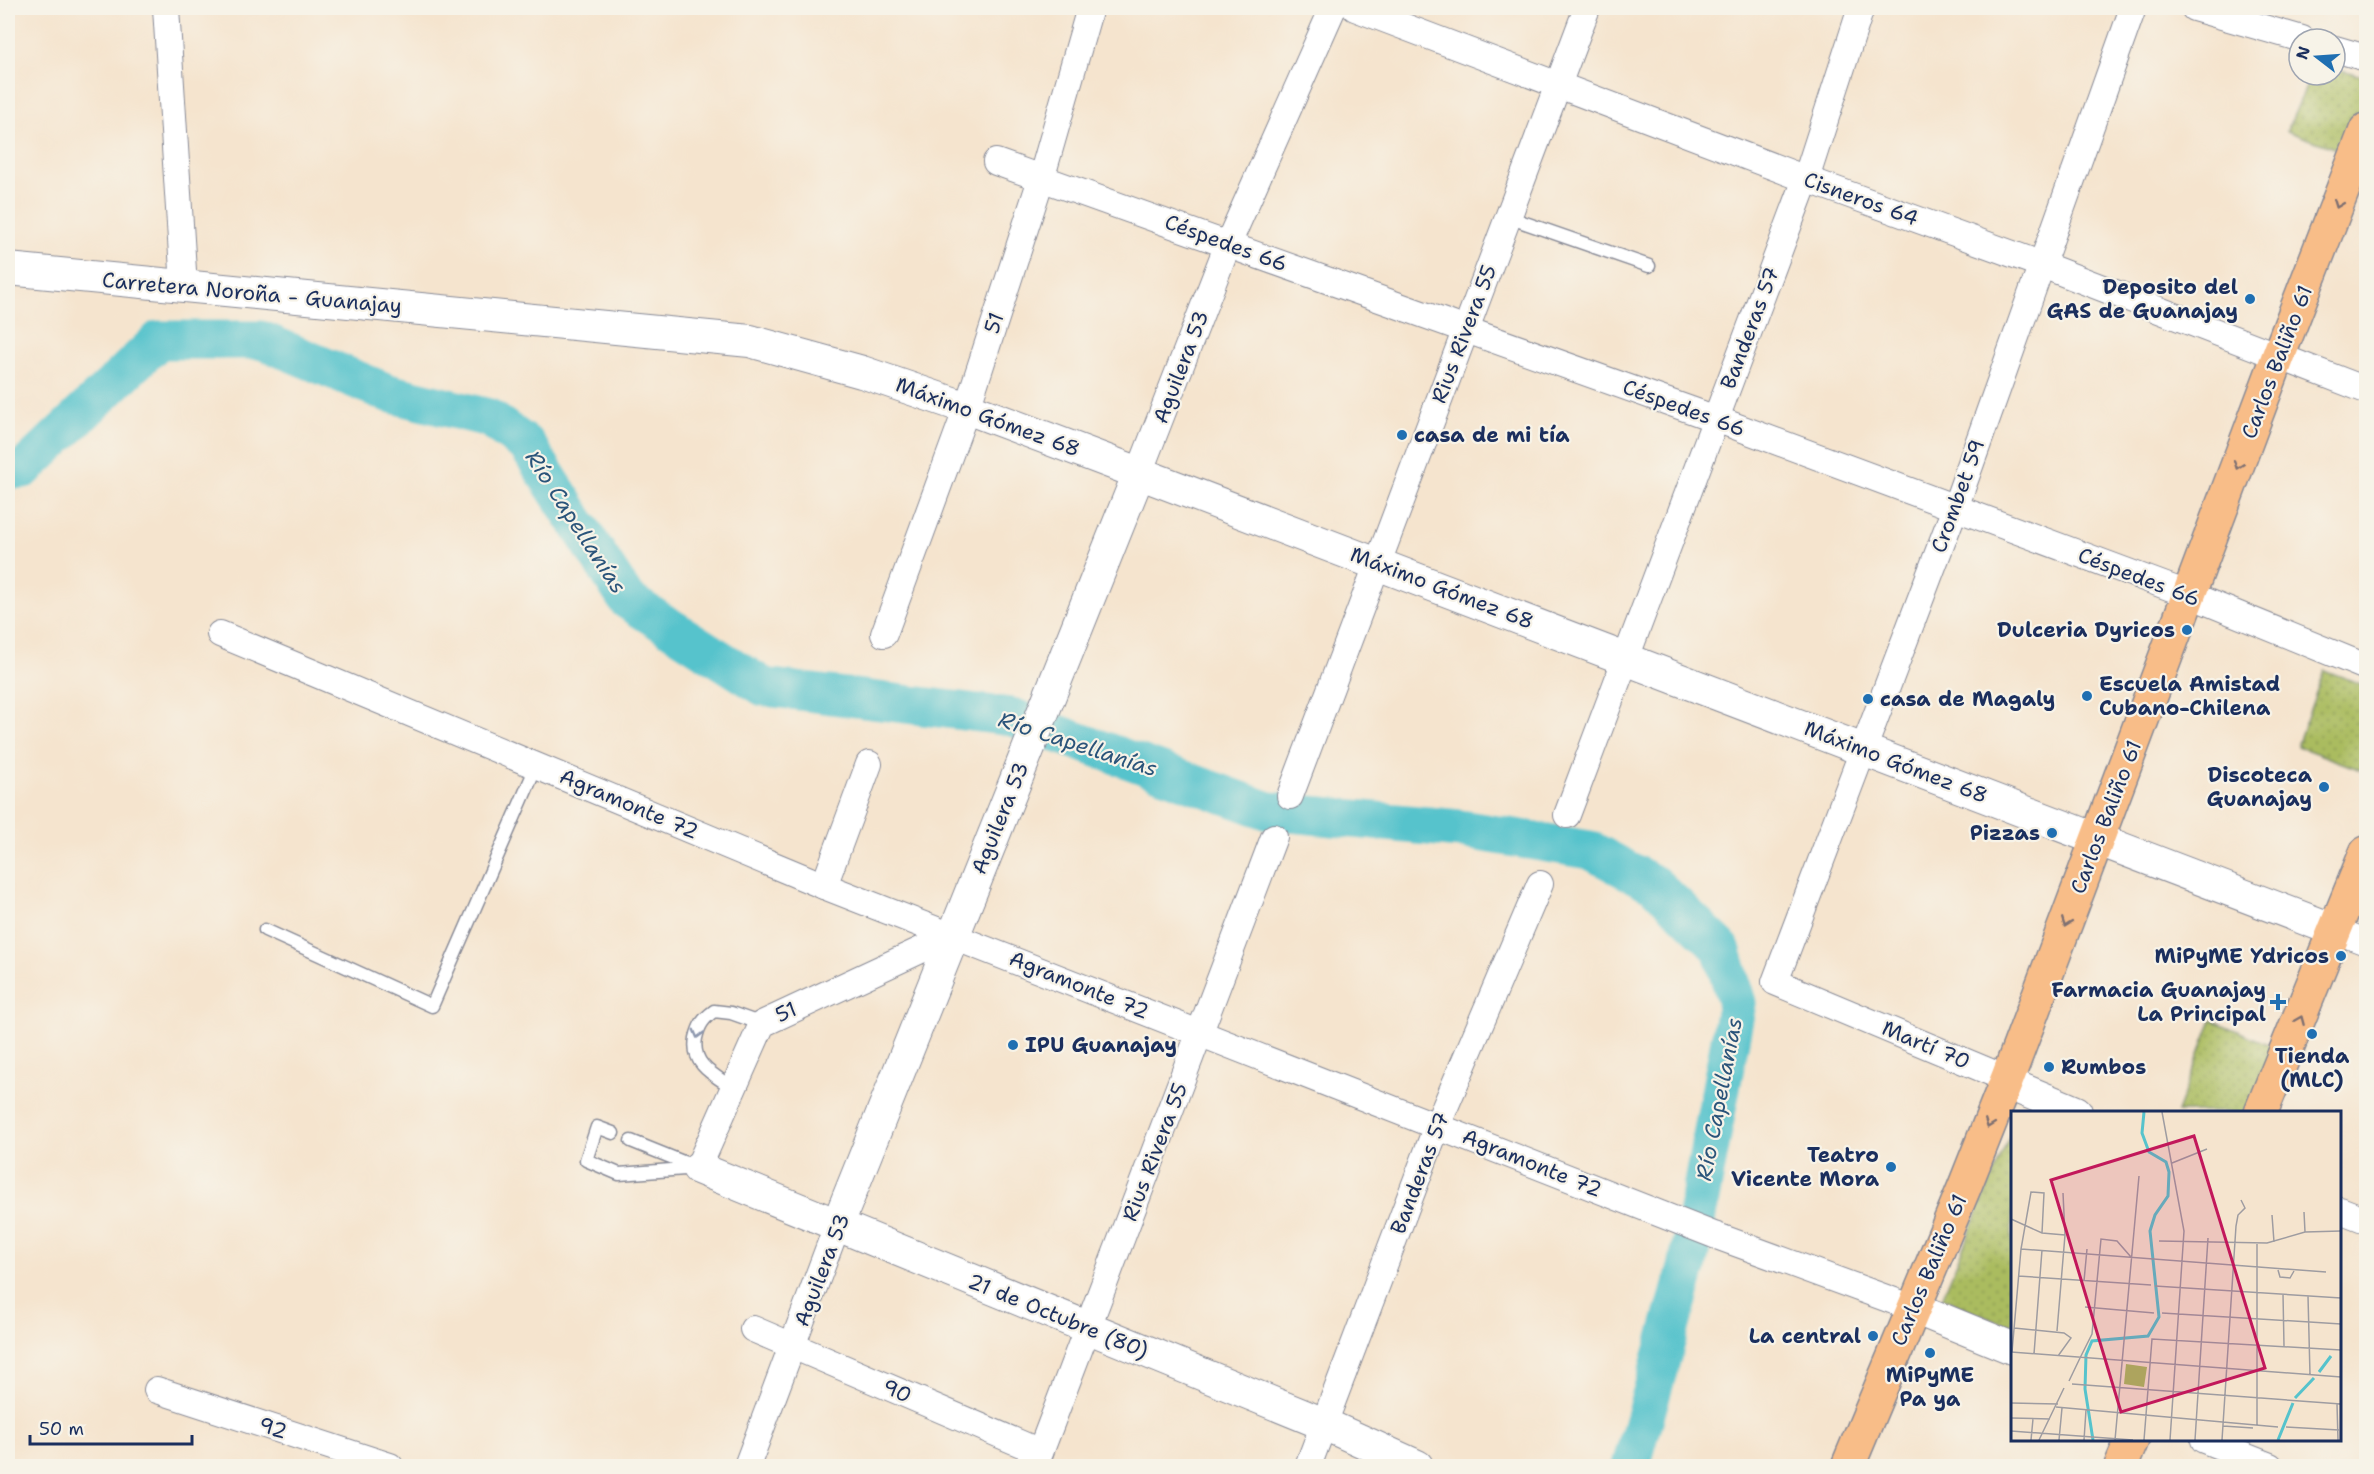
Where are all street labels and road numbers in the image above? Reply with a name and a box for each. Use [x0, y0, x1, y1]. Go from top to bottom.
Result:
street label: Cisneros 64 [1800, 165, 1922, 233]
street label: Céspedes 66 [1161, 208, 1291, 278]
street label: Rius Rivera 55 [1425, 261, 1503, 407]
street label: Banderas 57 [1714, 263, 1786, 393]
street label: Carretera Noroña - Guanajay [101, 266, 403, 320]
street label: Carlos Baliño 61 [2235, 281, 2319, 443]
street label: Aguilera 53 [1147, 307, 1215, 427]
street label: 51 [977, 309, 1011, 337]
street label: Máximo Gómez 68 [892, 371, 1084, 463]
street label: Céspedes 66 [1619, 373, 1749, 443]
street label: Crombet 59 [1925, 435, 1991, 557]
street label: Máximo Gómez 68 [1346, 540, 1538, 636]
street label: Céspedes 66 [2074, 541, 2204, 613]
street label: Máximo Gómez 68 [1800, 714, 1992, 810]
street label: Carlos Baliño 61 [2064, 736, 2148, 898]
street label: Aguilera 53 [965, 758, 1035, 878]
street label: Agramonte 72 [555, 762, 703, 846]
street label: Agramonte 72 [1005, 944, 1153, 1026]
street label: 51 [771, 995, 801, 1029]
street label: Martí 70 [1878, 1014, 1974, 1076]
street label: Rius Rivera 55 [1116, 1079, 1194, 1225]
street label: Banderas 57 [1384, 1108, 1456, 1238]
street label: Agramonte 72 [1458, 1122, 1606, 1204]
street label: Carlos Baliño 61 [1884, 1190, 1974, 1350]
street label: Aguilera 53 [788, 1210, 856, 1330]
street label: 21 de Octubre (80) [964, 1267, 1152, 1365]
street label: 90 [878, 1372, 916, 1410]
street label: 92 [255, 1410, 291, 1446]

